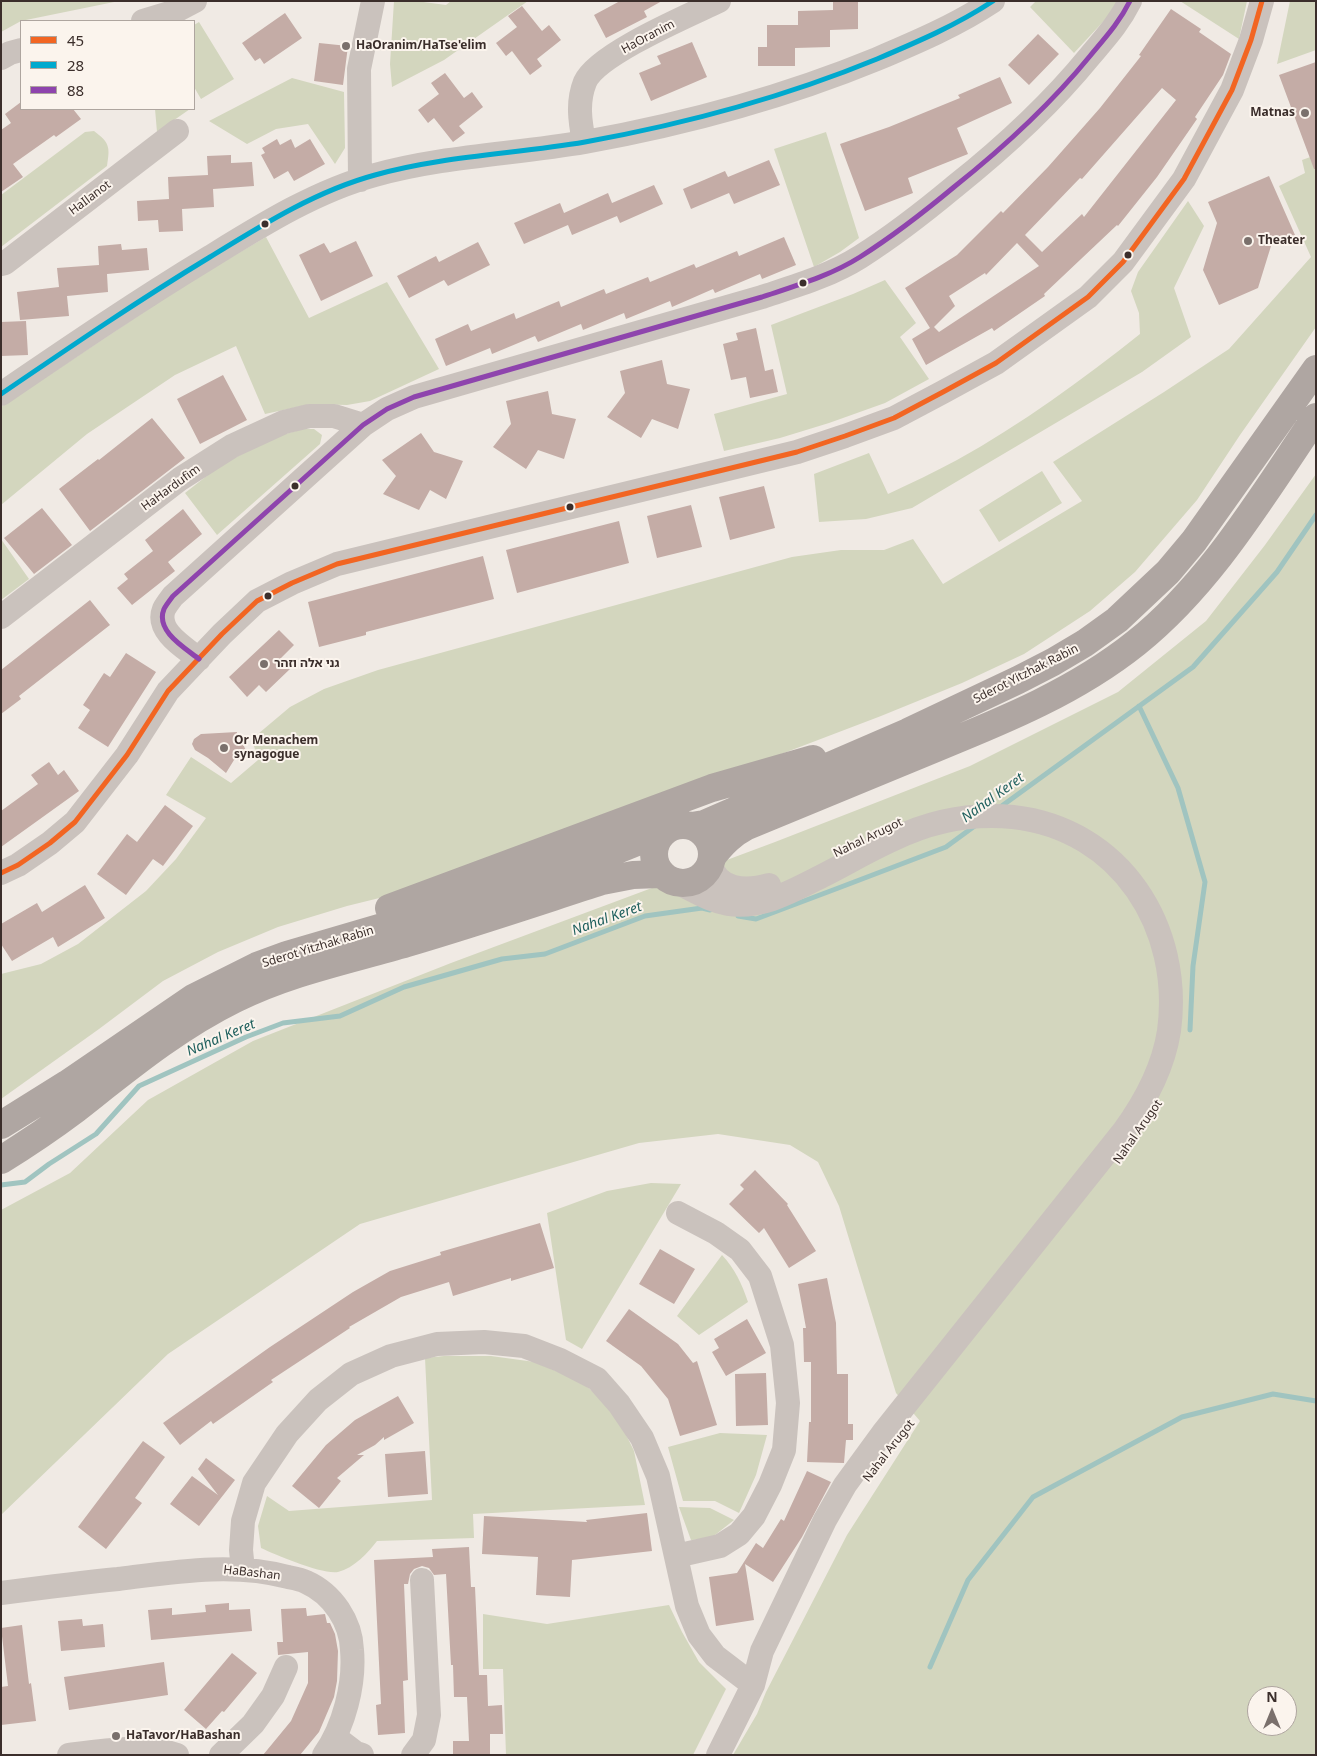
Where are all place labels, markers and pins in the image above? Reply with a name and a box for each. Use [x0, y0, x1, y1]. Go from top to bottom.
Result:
place label: HaOranim/HaTse'elim [356, 39, 486, 53]
marker: HaOranim/HaTse'elim [340, 40, 352, 52]
place label: Matnas [1250, 106, 1295, 120]
marker: Matnas [1299, 107, 1311, 119]
unlabelled marker [260, 219, 270, 229]
place label: Theater [1258, 234, 1305, 248]
marker: Theater [1242, 235, 1254, 247]
unlabelled marker [1123, 250, 1133, 260]
unlabelled marker [798, 278, 808, 288]
unlabelled marker [290, 481, 300, 491]
unlabelled marker [565, 502, 575, 512]
unlabelled marker [263, 591, 273, 601]
place label: גני אלה וזהר [274, 657, 339, 671]
marker: גני אלה וזהר [258, 658, 270, 670]
place label: Or Menachem synagogue [234, 734, 318, 762]
marker: Or Menachem synagogue [218, 742, 230, 754]
place label: HaTavor/HaBashan [126, 1729, 241, 1743]
marker: HaTavor/HaBashan [110, 1730, 122, 1742]

